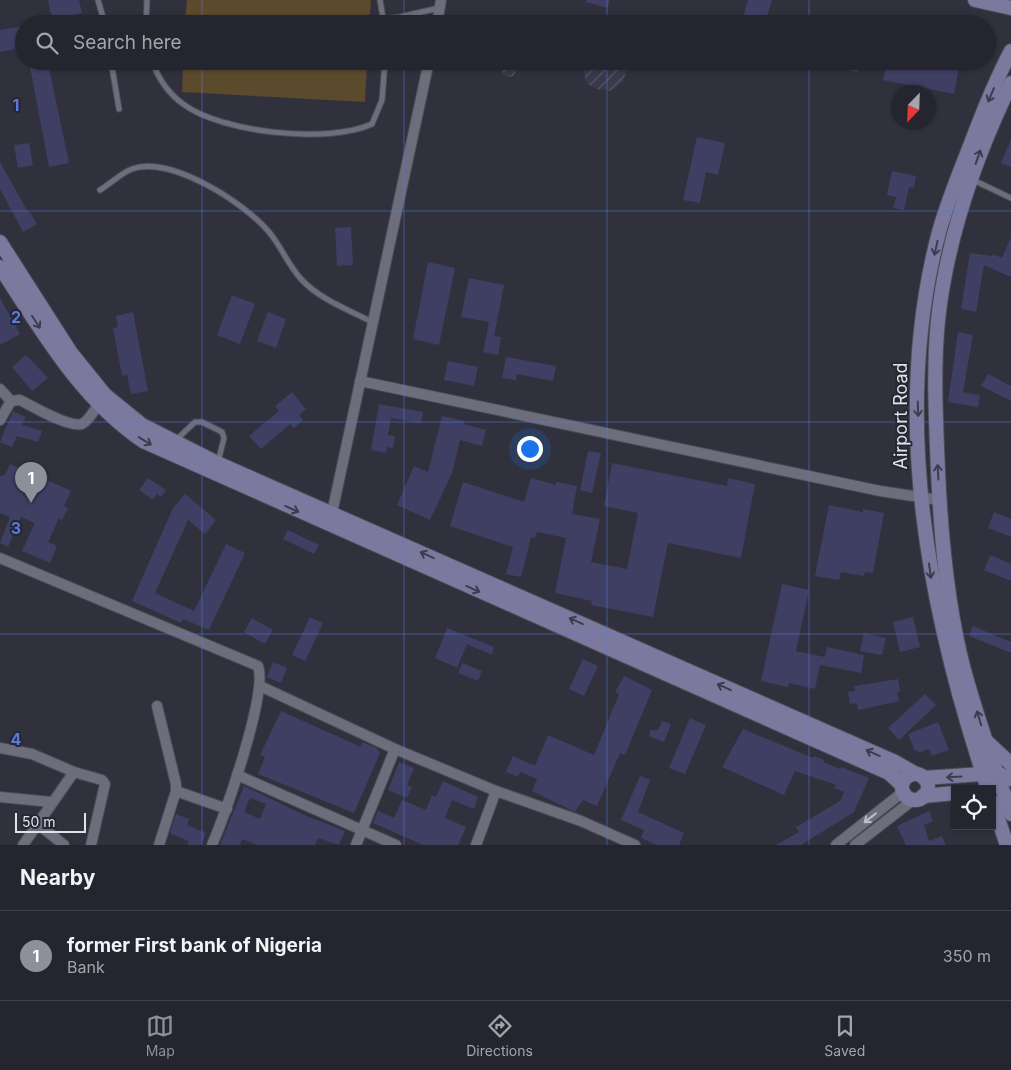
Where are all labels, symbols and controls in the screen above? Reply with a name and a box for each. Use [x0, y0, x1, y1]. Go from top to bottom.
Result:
search box [15, 15, 996, 70]
icon: search [33, 29, 61, 57]
text: Search here [73, 31, 182, 54]
north arrow [891, 85, 936, 130]
one-way arrow [985, 87, 995, 102]
text: 1 [13, 95, 19, 115]
one-way arrow [974, 150, 984, 166]
one-way arrow [931, 240, 940, 256]
text: 2 [11, 307, 21, 327]
one-way arrow [32, 315, 42, 329]
street label: Airport Road [890, 362, 911, 470]
one-way arrow [913, 400, 923, 417]
your location [517, 436, 543, 462]
one-way arrow [137, 437, 151, 447]
pin: 1 [15, 462, 47, 503]
one-way arrow [933, 464, 942, 480]
one-way arrow [284, 504, 299, 514]
text: 3 [11, 518, 21, 538]
one-way arrow [420, 550, 435, 560]
one-way arrow [925, 563, 935, 579]
one-way arrow [465, 584, 480, 594]
one-way arrow [569, 616, 584, 625]
one-way arrow [717, 681, 732, 691]
one-way arrow [974, 710, 983, 726]
text: 4 [11, 729, 22, 749]
one-way arrow [866, 747, 881, 757]
one-way arrow [946, 772, 962, 782]
map controls [951, 785, 996, 830]
button: locate [951, 785, 996, 830]
scale bar [15, 810, 86, 833]
text: 50 m [22, 813, 56, 830]
one-way arrow [863, 813, 876, 824]
text: Nearby [20, 865, 95, 890]
text: former First bank of Nigeria [67, 934, 322, 957]
text: 1 [33, 946, 39, 966]
text: 350 m [943, 946, 991, 966]
text: Bank [67, 957, 105, 977]
tab: Map [146, 1012, 175, 1059]
tab: Directions [466, 1012, 533, 1059]
tab: Saved [824, 1012, 865, 1059]

